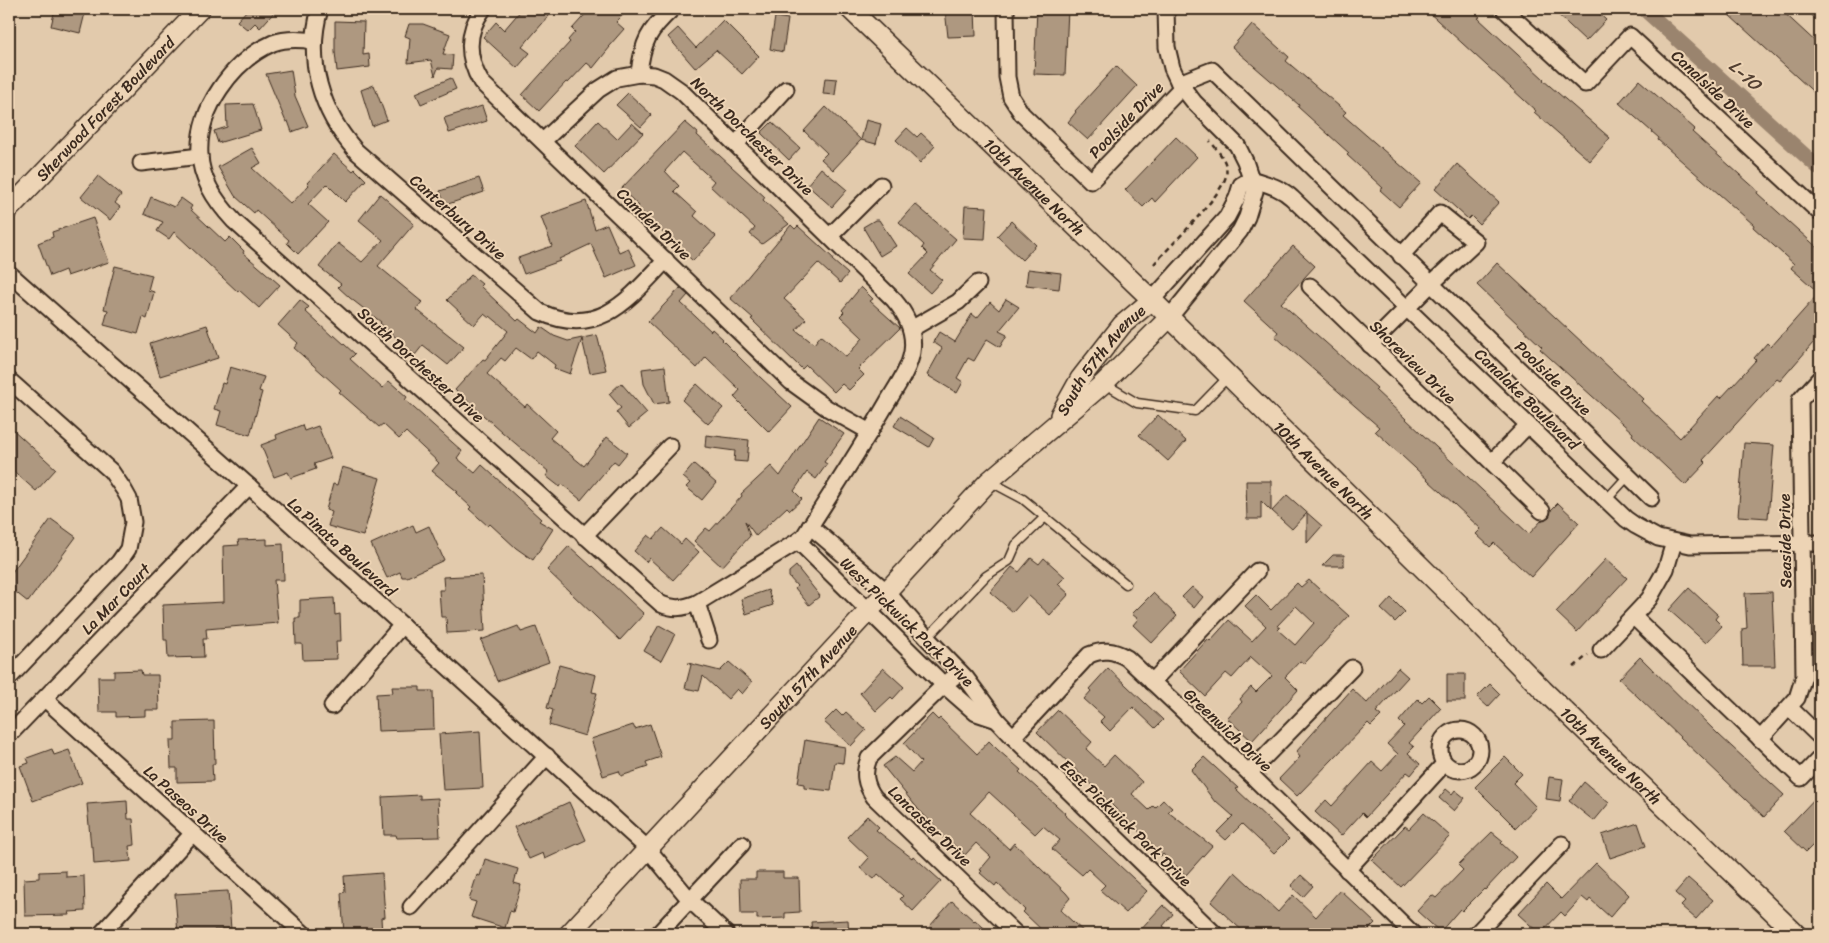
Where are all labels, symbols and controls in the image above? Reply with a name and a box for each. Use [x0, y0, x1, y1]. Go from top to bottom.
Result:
street label: Sherwood Forest Boulevard [28, 28, 183, 188]
street label: Canalside Drive [1664, 42, 1762, 136]
water label: L-10 [1721, 51, 1771, 101]
street label: North Dorchester Drive [683, 69, 821, 203]
street label: Poolside Drive [1081, 74, 1171, 166]
street label: 10th Avenue North [977, 130, 1092, 243]
street label: Canterbury Drive [403, 166, 513, 268]
street label: Camden Drive [609, 180, 699, 268]
street label: South 57th Avenue [1048, 296, 1152, 421]
street label: South Dorchester Drive [350, 299, 492, 431]
street label: Shoreview Drive [1363, 313, 1464, 412]
street label: Poolside Drive [1507, 333, 1599, 423]
street label: Canalake Boulevard [1467, 341, 1588, 459]
street label: 10th Avenue North [1266, 413, 1381, 527]
street label: La Pinata Boulevard [281, 490, 405, 605]
street label: Seaside Drive [1770, 493, 1800, 589]
street label: West Pickwick Park Drive [833, 550, 981, 694]
street label: La Mar Court [74, 556, 158, 642]
street label: South 57th Avenue [751, 617, 865, 736]
street label: Greenwich Drive [1176, 681, 1280, 779]
street label: 10th Avenue North [1553, 699, 1669, 812]
street label: East Pickwick Park Drive [1053, 752, 1199, 894]
street label: La Paseos Drive [136, 757, 236, 851]
street label: Lancaster Drive [881, 778, 979, 874]

